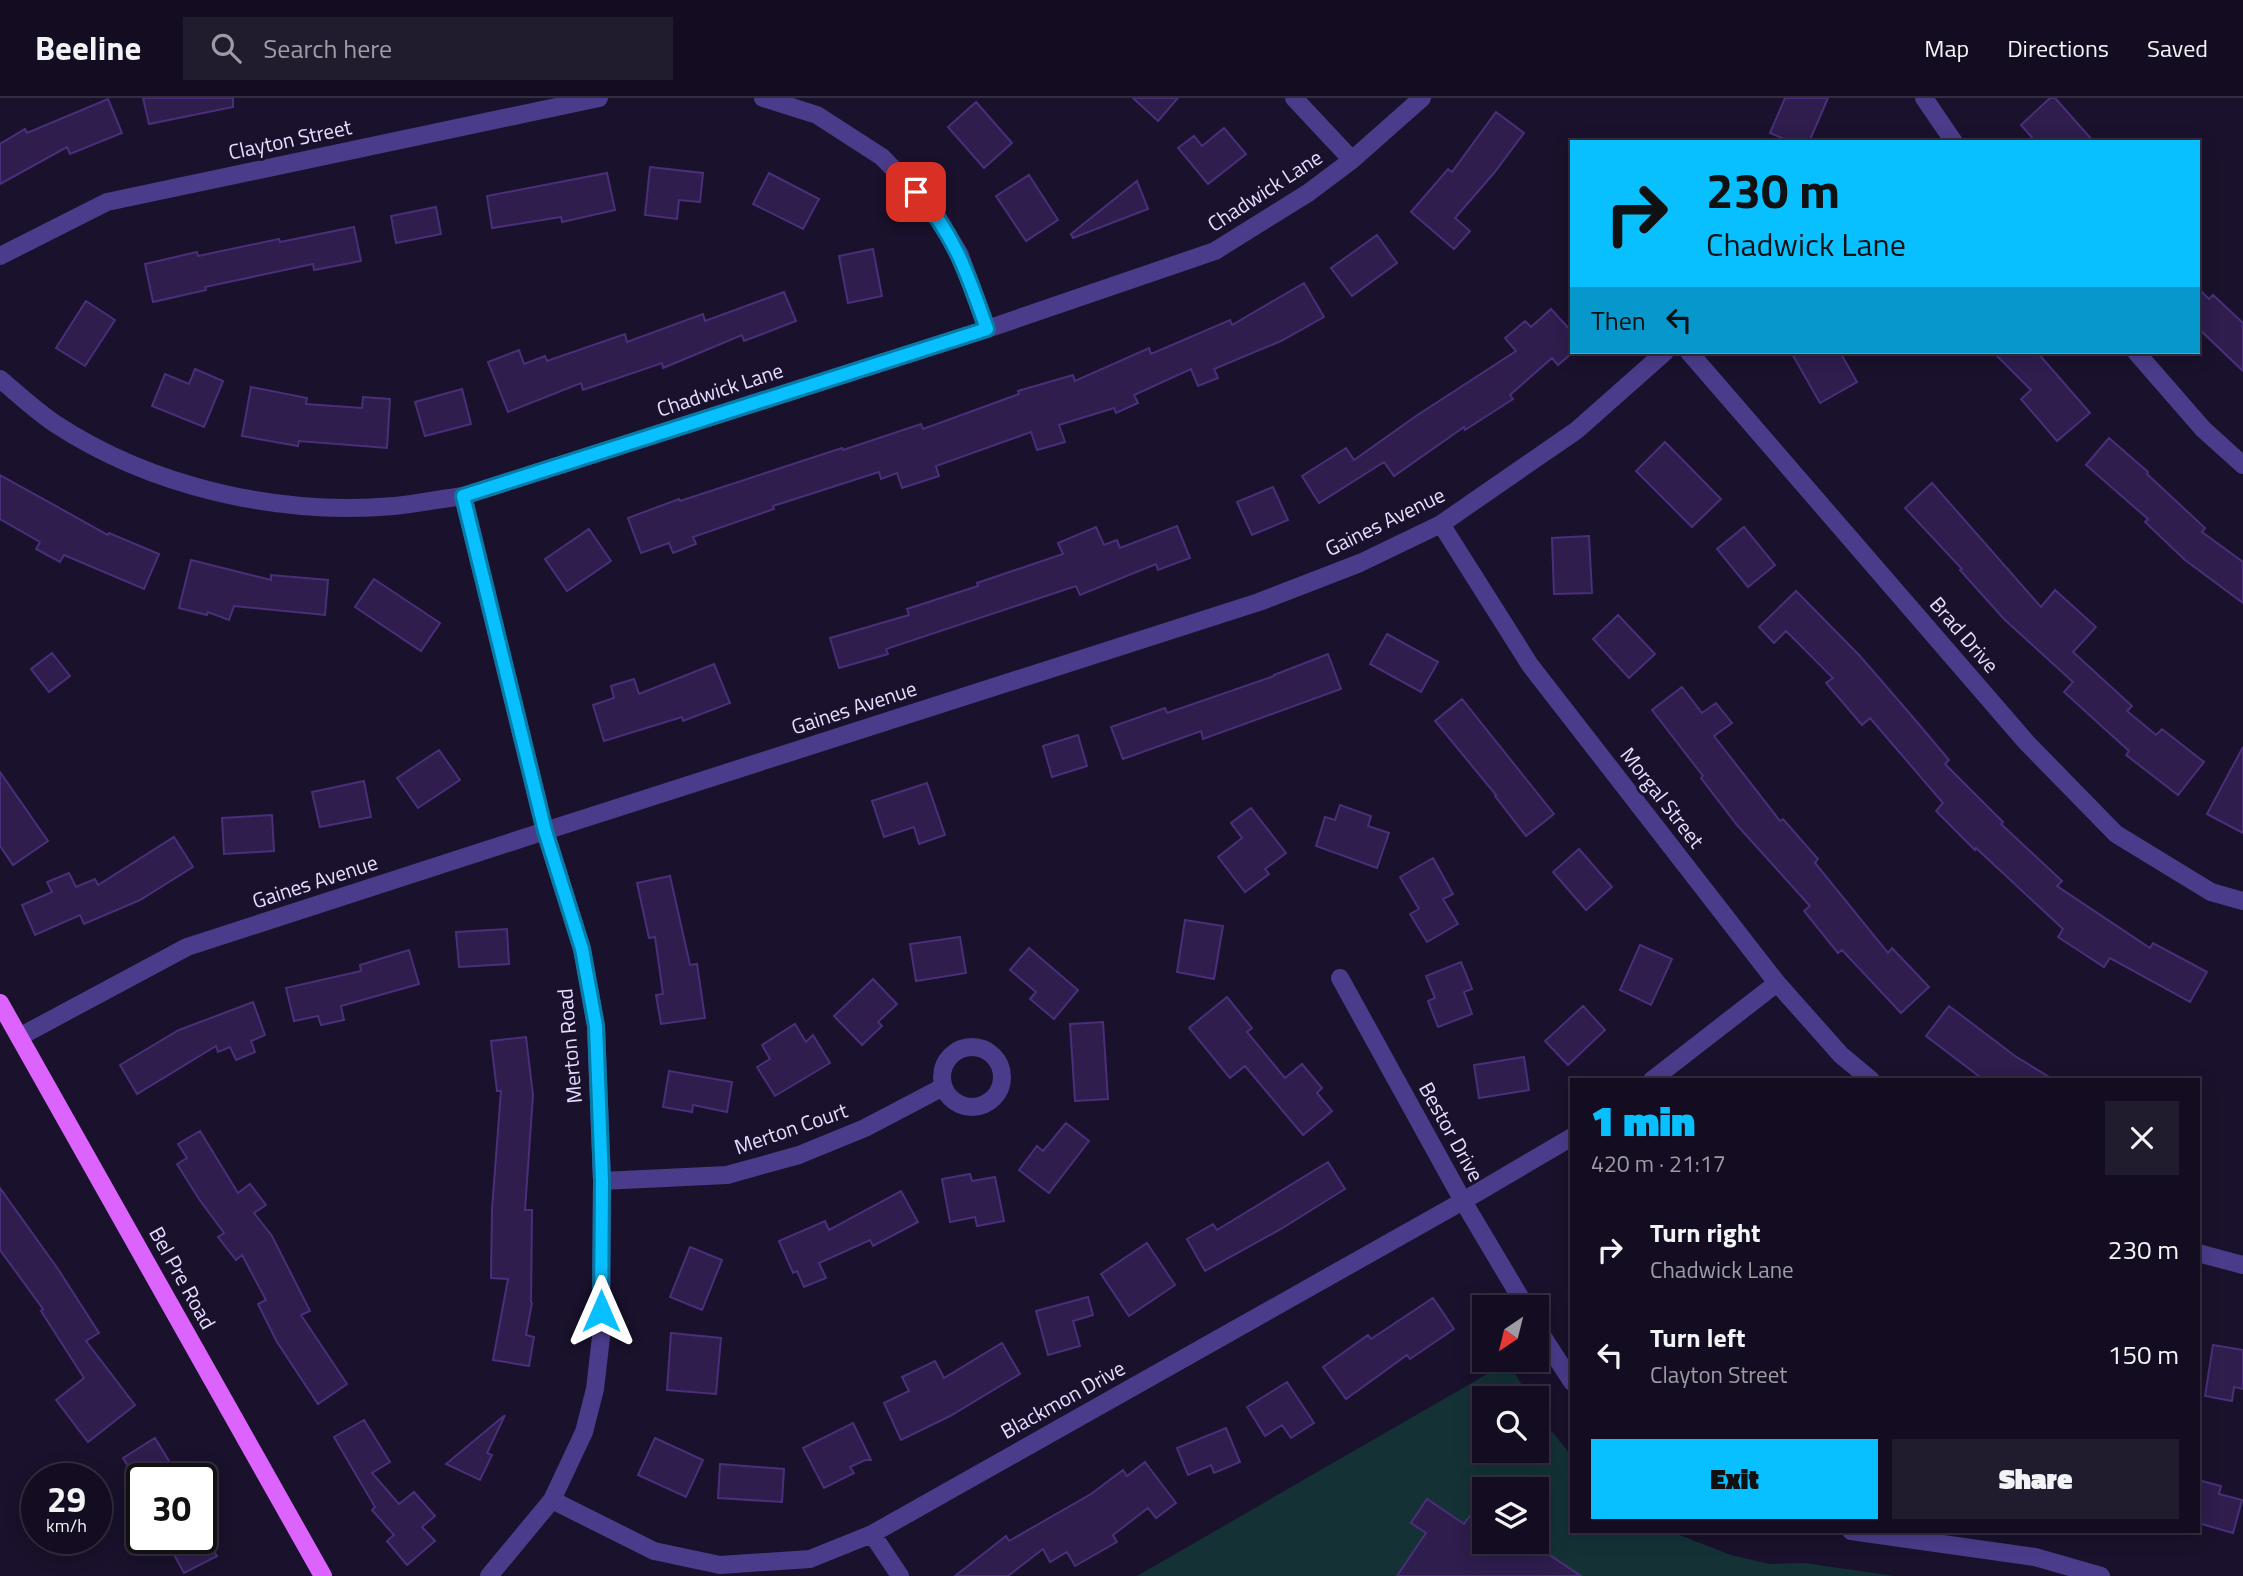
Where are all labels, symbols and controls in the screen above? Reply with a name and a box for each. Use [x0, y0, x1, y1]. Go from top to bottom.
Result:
search box [183, 17, 673, 80]
text: Beeline [35, 23, 141, 73]
icon: search [207, 29, 245, 67]
text: Search here [263, 29, 392, 68]
text: Map [1924, 30, 1969, 66]
text: Directions [2007, 30, 2109, 66]
text: Saved [2147, 30, 2208, 66]
street label: Clayton Street [225, 110, 355, 168]
street label: Chadwick Lane [1201, 141, 1328, 239]
text: 230 m [1706, 152, 1840, 227]
pin [886, 162, 946, 222]
icon: right [1591, 168, 1682, 259]
icon: arrive [897, 173, 935, 211]
text: Chadwick Lane [1706, 220, 1906, 268]
text: Then [1591, 301, 1646, 340]
icon: left [1660, 301, 1698, 339]
street label: Chadwick Lane [652, 354, 787, 425]
street label: Gaines Avenue [1319, 478, 1450, 564]
street label: Brad Drive [1922, 589, 2007, 680]
street label: Gaines Avenue [787, 672, 920, 742]
street label: Morgal Street [1613, 740, 1713, 855]
street label: Gaines Avenue [248, 846, 381, 916]
street label: Merton Road [548, 987, 590, 1105]
street label: Bestor Drive [1411, 1076, 1492, 1187]
text: 1 min [1591, 1088, 1695, 1152]
street label: Merton Court [730, 1094, 852, 1162]
button: close [2105, 1101, 2179, 1175]
text: 420 m · 21:17 [1591, 1146, 1726, 1181]
text: Turn right [1650, 1213, 1761, 1252]
street label: Bel Pre Road [141, 1220, 224, 1335]
text: 230 m [2108, 1230, 2179, 1269]
icon: right [1591, 1231, 1629, 1269]
text: Chadwick Lane [1650, 1252, 1794, 1287]
position arrow [564, 1274, 638, 1348]
north arrow [1472, 1295, 1549, 1372]
map controls [1472, 1295, 1549, 1554]
text: Turn left [1650, 1318, 1745, 1357]
text: 150 m [2108, 1335, 2179, 1374]
icon: left [1591, 1336, 1629, 1374]
street label: Blackmon Drive [994, 1352, 1131, 1447]
text: Clayton Street [1650, 1357, 1787, 1392]
button: search [1472, 1386, 1549, 1463]
button: Exit [1591, 1439, 1878, 1519]
button: Share [1892, 1439, 2179, 1519]
speed limit sign: 30 [126, 1463, 217, 1554]
text: 29 [47, 1472, 86, 1526]
button: layers [1472, 1477, 1549, 1554]
text: km/h [46, 1512, 87, 1539]

